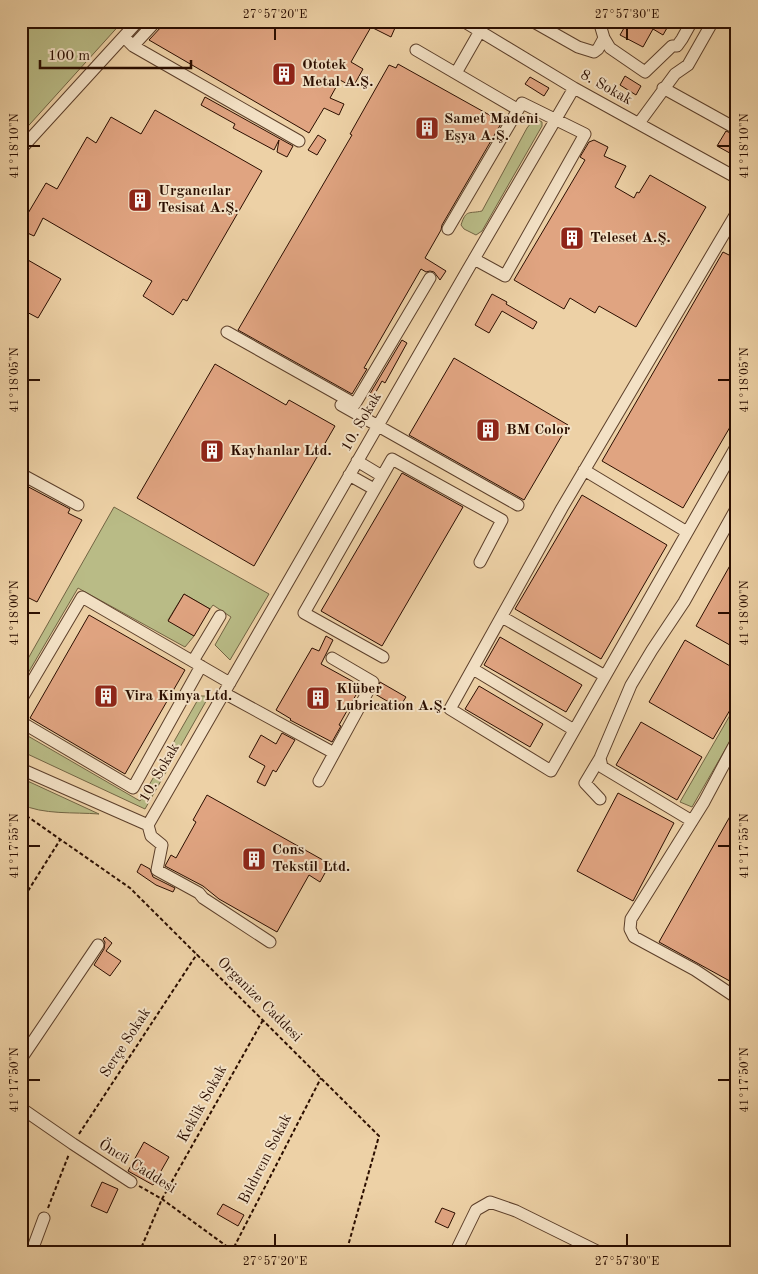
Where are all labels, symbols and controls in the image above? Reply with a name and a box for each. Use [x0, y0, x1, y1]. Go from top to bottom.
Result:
text: 27°57'20"E [243, 8, 307, 21]
text: 27°57'30"E [595, 8, 659, 21]
scale bar [40, 38, 191, 70]
text: 100 m [48, 49, 90, 64]
place label: Ototek Metal A.Ş. [302, 58, 373, 90]
building icon: Ototek Metal A.Ş. [271, 61, 297, 87]
street label: 8. Sokak [577, 68, 635, 108]
place label: Samet Madeni Eşya A.Ş. [444, 112, 539, 144]
text: 41°18'10"N [9, 113, 21, 179]
text: 41°18'10"N [739, 113, 751, 179]
building icon: Samet Madeni Eşya A.Ş. [414, 115, 440, 141]
place label: Urgancılar Tesisat A.Ş. [158, 184, 239, 216]
building icon: Urgancılar Tesisat A.Ş. [127, 187, 153, 213]
building icon: Teleset A.Ş. [559, 225, 585, 251]
place label: Teleset A.Ş. [590, 231, 671, 246]
text: 41°18'05"N [8, 347, 21, 413]
text: 41°18'05"N [738, 347, 751, 413]
street label: 10. Sokak [339, 390, 385, 454]
building icon: BM Color [475, 417, 501, 443]
place label: BM Color [506, 423, 571, 438]
building icon: Kayhanlar Ltd. [199, 438, 225, 464]
place label: Kayhanlar Ltd. [230, 444, 332, 459]
text: 41°18'00"N [9, 580, 21, 646]
text: 41°18'00"N [739, 580, 751, 646]
place label: Klüber Lubrication A.Ş. [336, 682, 447, 714]
building icon: Vira Kimya Ltd. [93, 683, 119, 709]
building icon: Klüber Lubrication A.Ş. [305, 685, 331, 711]
place label: Vira Kimya Ltd. [124, 689, 232, 704]
street label: 10. Sokak [137, 741, 183, 805]
text: 41°17'55"N [8, 813, 21, 879]
text: 41°17'55"N [738, 813, 751, 879]
place label: Cons Tekstil Ltd. [272, 843, 350, 875]
building icon: Cons Tekstil Ltd. [241, 846, 267, 872]
street label: Organize Caddesi [214, 955, 304, 1045]
street label: Serçe Sokak [98, 1005, 154, 1081]
text: 41°17'50"N [8, 1047, 21, 1113]
text: 41°17'50"N [738, 1047, 751, 1113]
street label: Keklik Sokak [176, 1063, 230, 1145]
street label: Bıldırcın Sokak [237, 1111, 295, 1207]
street label: Öncü Caddesi [96, 1135, 180, 1197]
text: 27°57'20"E [243, 1255, 307, 1268]
text: 27°57'30"E [595, 1255, 659, 1268]

